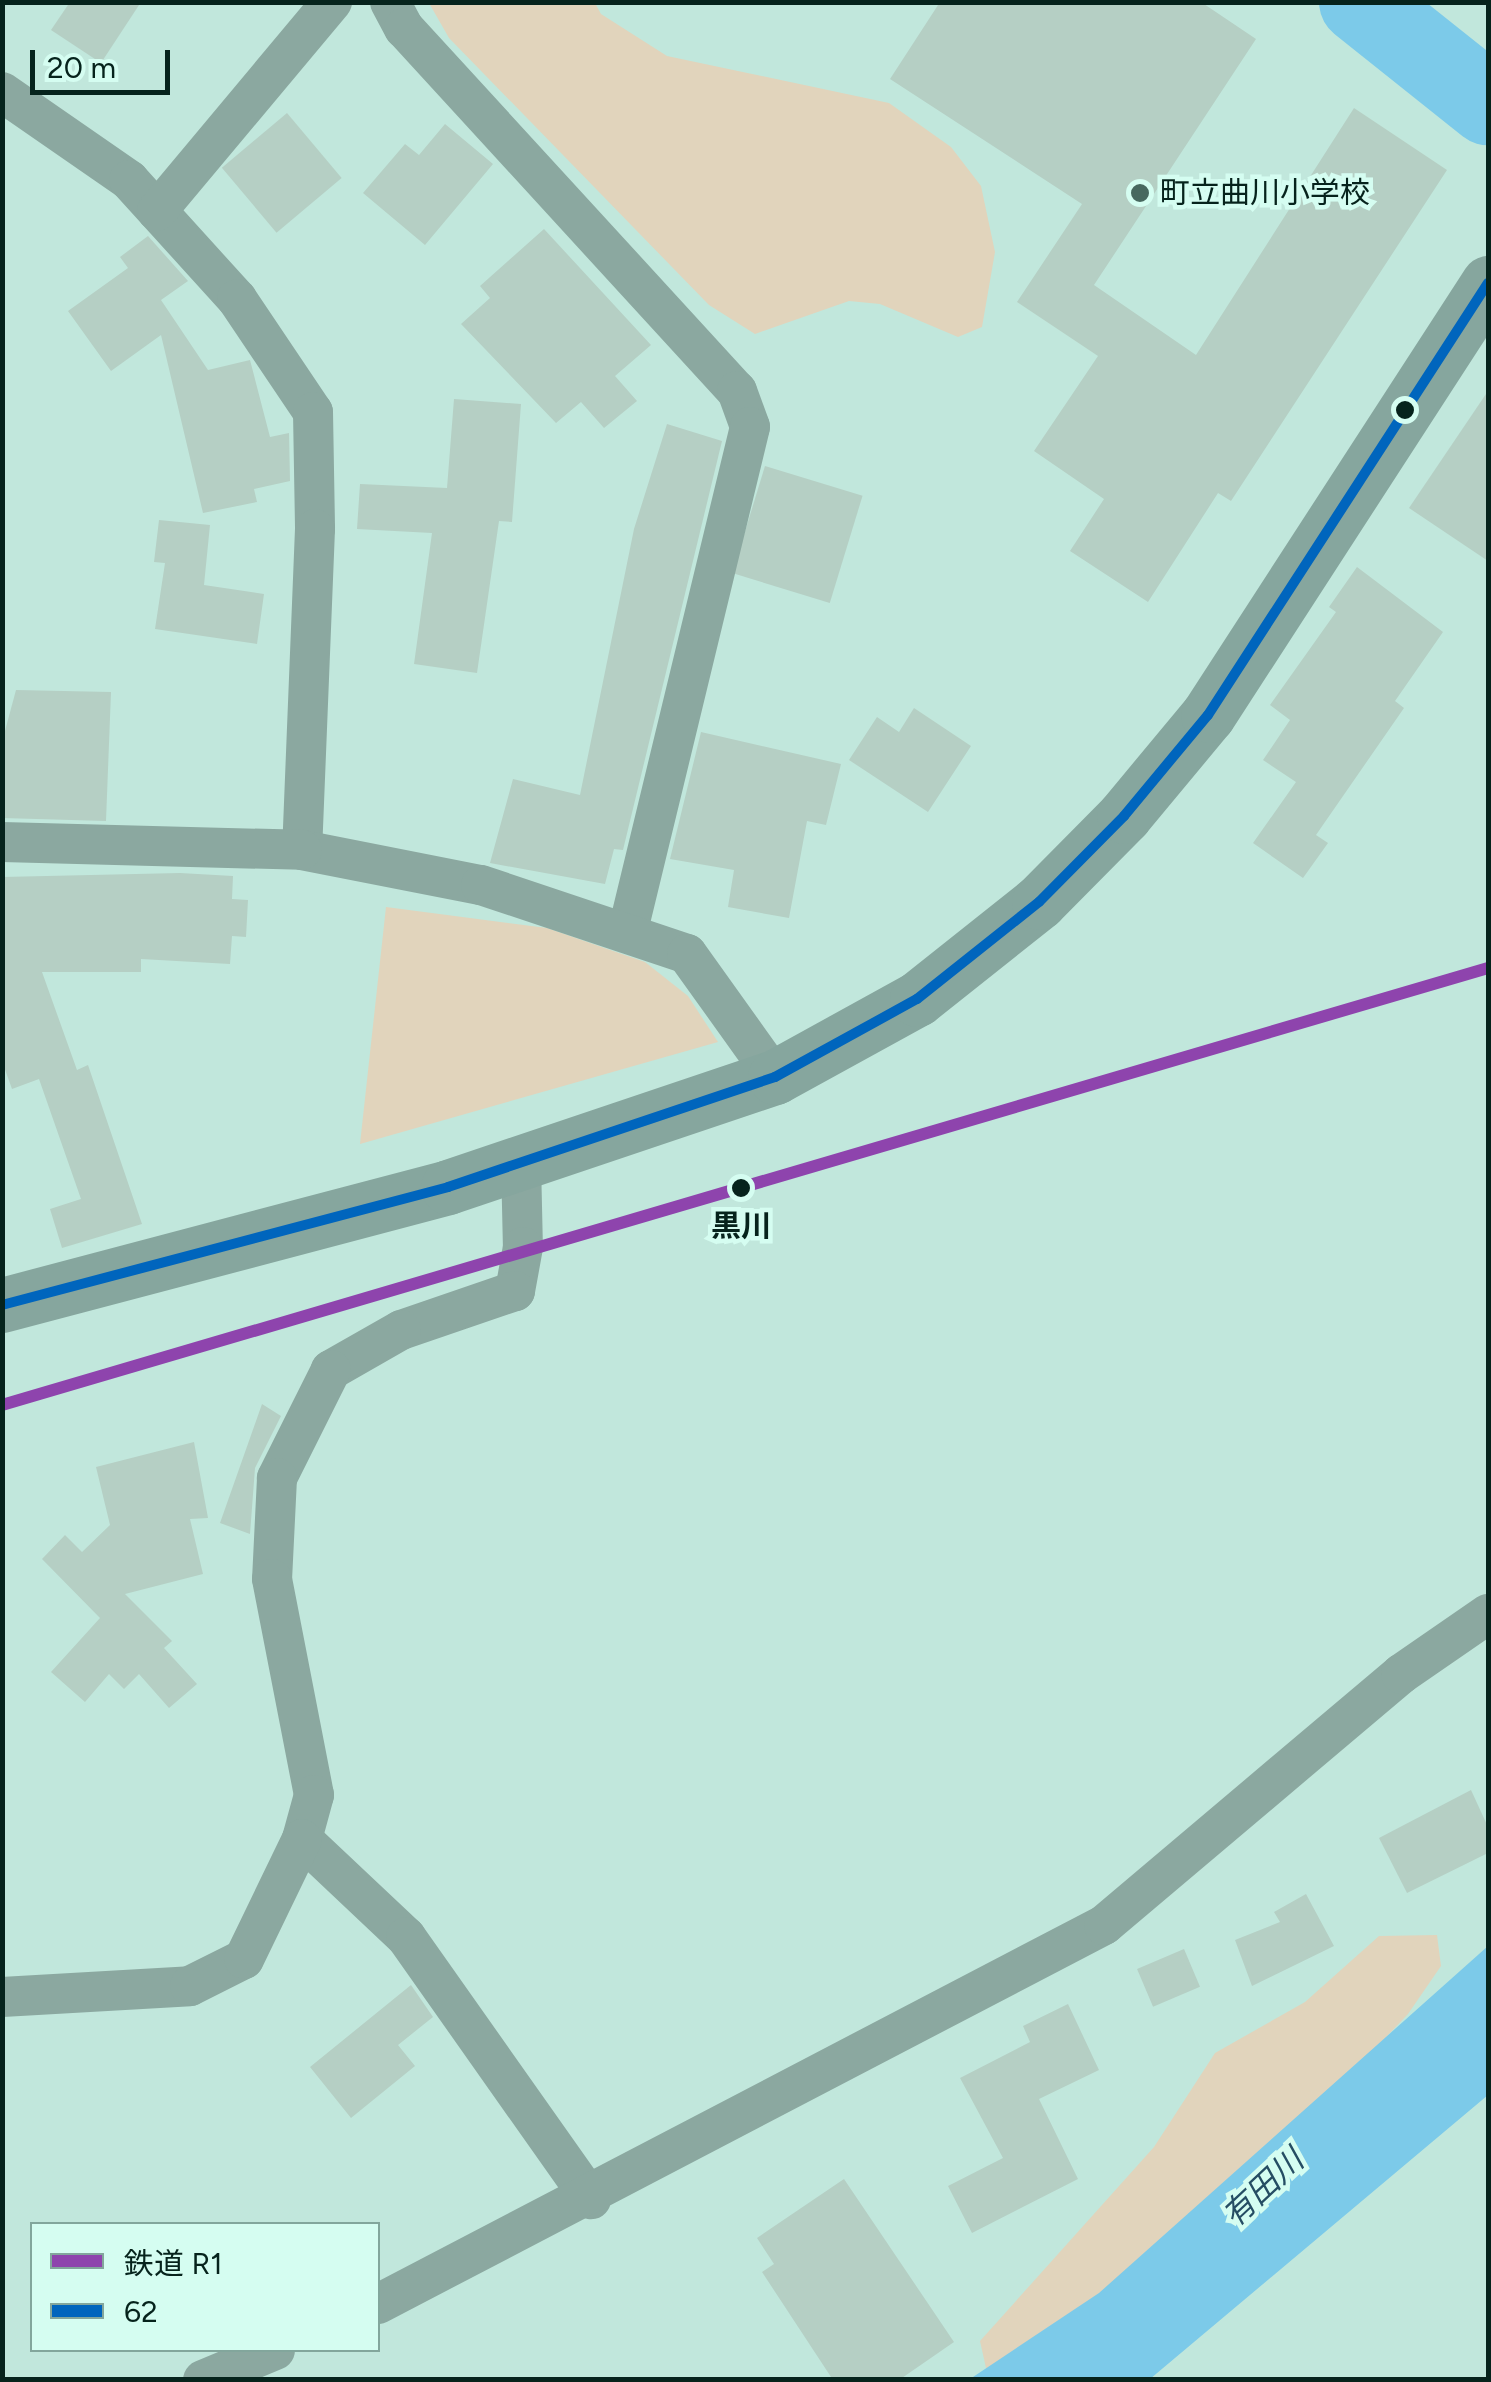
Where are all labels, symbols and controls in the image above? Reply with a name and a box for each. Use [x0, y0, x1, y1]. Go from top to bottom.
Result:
scale bar [35, 30, 175, 92]
text: 20 m [47, 49, 116, 86]
place label: 町立曲川小学校 [1160, 175, 1370, 211]
marker: 町立曲川小学校 [1129, 182, 1151, 204]
unlabelled marker [1395, 400, 1415, 420]
marker: 黒川 [726, 1173, 756, 1203]
place label: 黒川 [711, 1208, 771, 1244]
water label: 有田川 [1215, 2141, 1311, 2235]
legend [30, 2222, 380, 2352]
text: 鉄道 R1 [124, 2245, 223, 2282]
text: 62 [124, 2293, 158, 2330]

